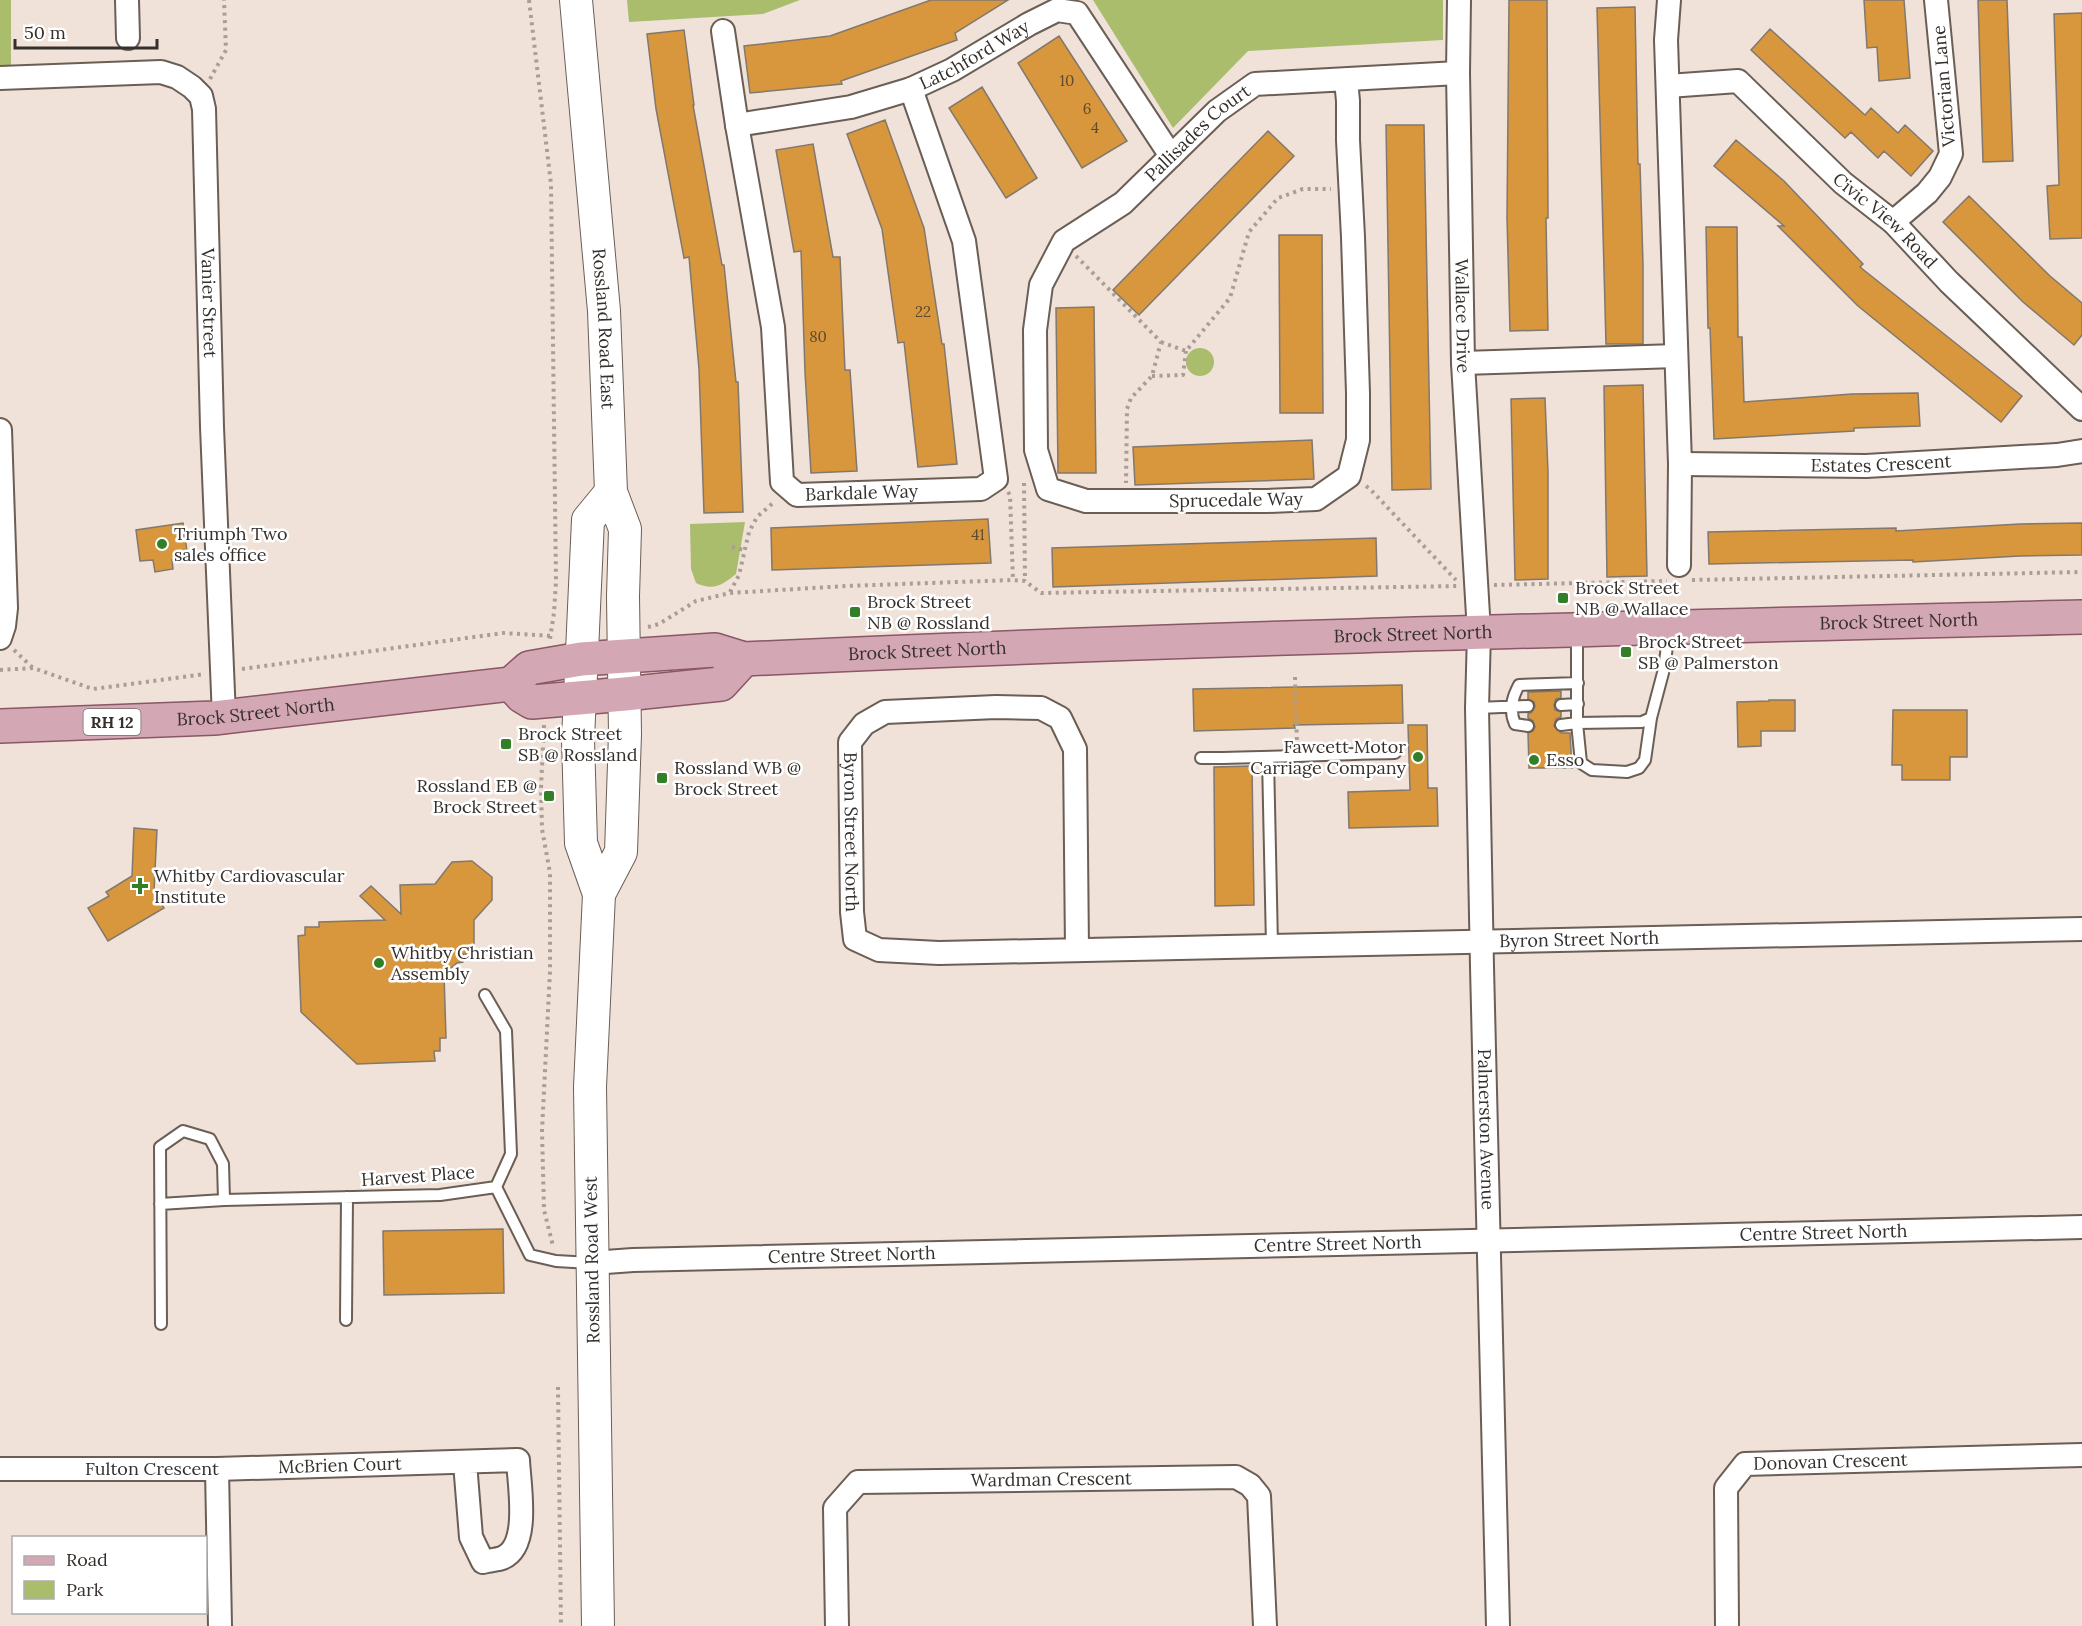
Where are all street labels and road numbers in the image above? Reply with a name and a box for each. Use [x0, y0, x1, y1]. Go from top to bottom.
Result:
street label: Latchford Way [915, 14, 1034, 95]
street label: Victorian Lane [1927, 24, 1960, 149]
street label: Pallisades Court [1140, 79, 1255, 186]
street label: Civic View Road [1828, 167, 1943, 273]
street label: Vanier Street [196, 247, 222, 358]
street label: Rossland Road East [587, 247, 620, 410]
street label: Wallace Drive [1450, 258, 1476, 374]
street label: Estates Crescent [1810, 449, 1952, 477]
street label: Barkdale Way [805, 479, 919, 506]
street label: Sprucedale Way [1169, 487, 1304, 512]
street label: Brock Street North [1819, 608, 1979, 634]
street label: Brock Street North [1333, 620, 1493, 648]
street label: Brock Street North [847, 636, 1007, 665]
street label: Brock Street North [176, 692, 336, 730]
road number: RH 12 [84, 709, 140, 735]
street label: Byron Street North [839, 752, 864, 912]
street label: Byron Street North [1499, 926, 1660, 952]
street label: Palmerston Avenue [1473, 1048, 1500, 1210]
street label: Harvest Place [360, 1160, 476, 1191]
street label: Rossland Road West [579, 1176, 604, 1344]
street label: Centre Street North [1739, 1219, 1908, 1246]
street label: Centre Street North [1254, 1230, 1422, 1257]
street label: Centre Street North [768, 1241, 936, 1268]
street label: Donovan Crescent [1753, 1448, 1908, 1475]
street label: McBrien Court [278, 1451, 402, 1478]
street label: Fulton Crescent [85, 1457, 219, 1480]
street label: Wardman Crescent [970, 1466, 1132, 1492]

